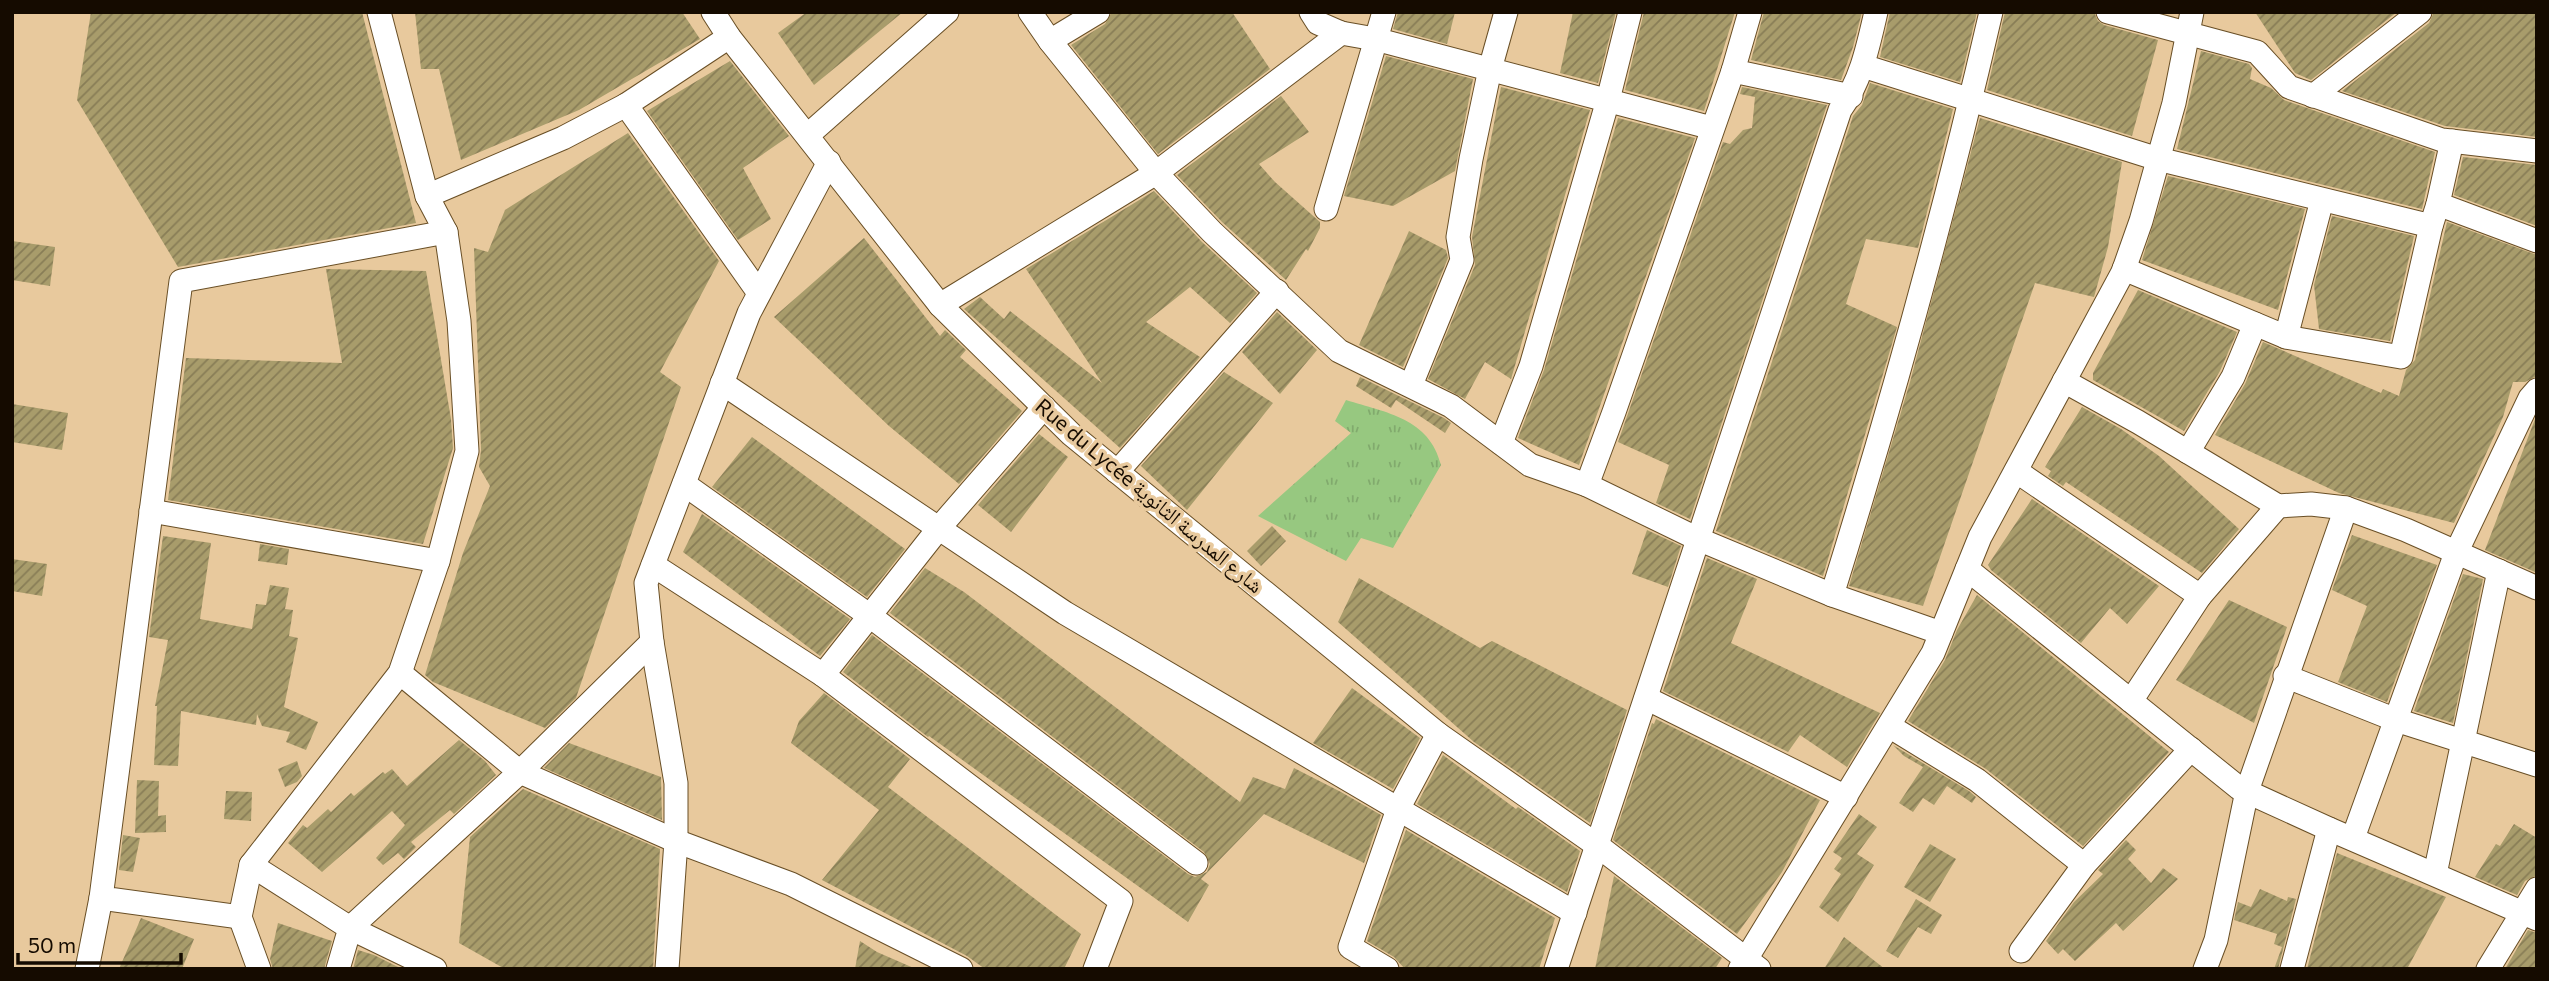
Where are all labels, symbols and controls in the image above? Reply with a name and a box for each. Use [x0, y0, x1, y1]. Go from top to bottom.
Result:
street label: Rue du Lycée شارع المدرسة الثانوية [1030, 392, 1269, 599]
scale bar [18, 922, 180, 966]
text: 50 m [28, 932, 76, 957]

